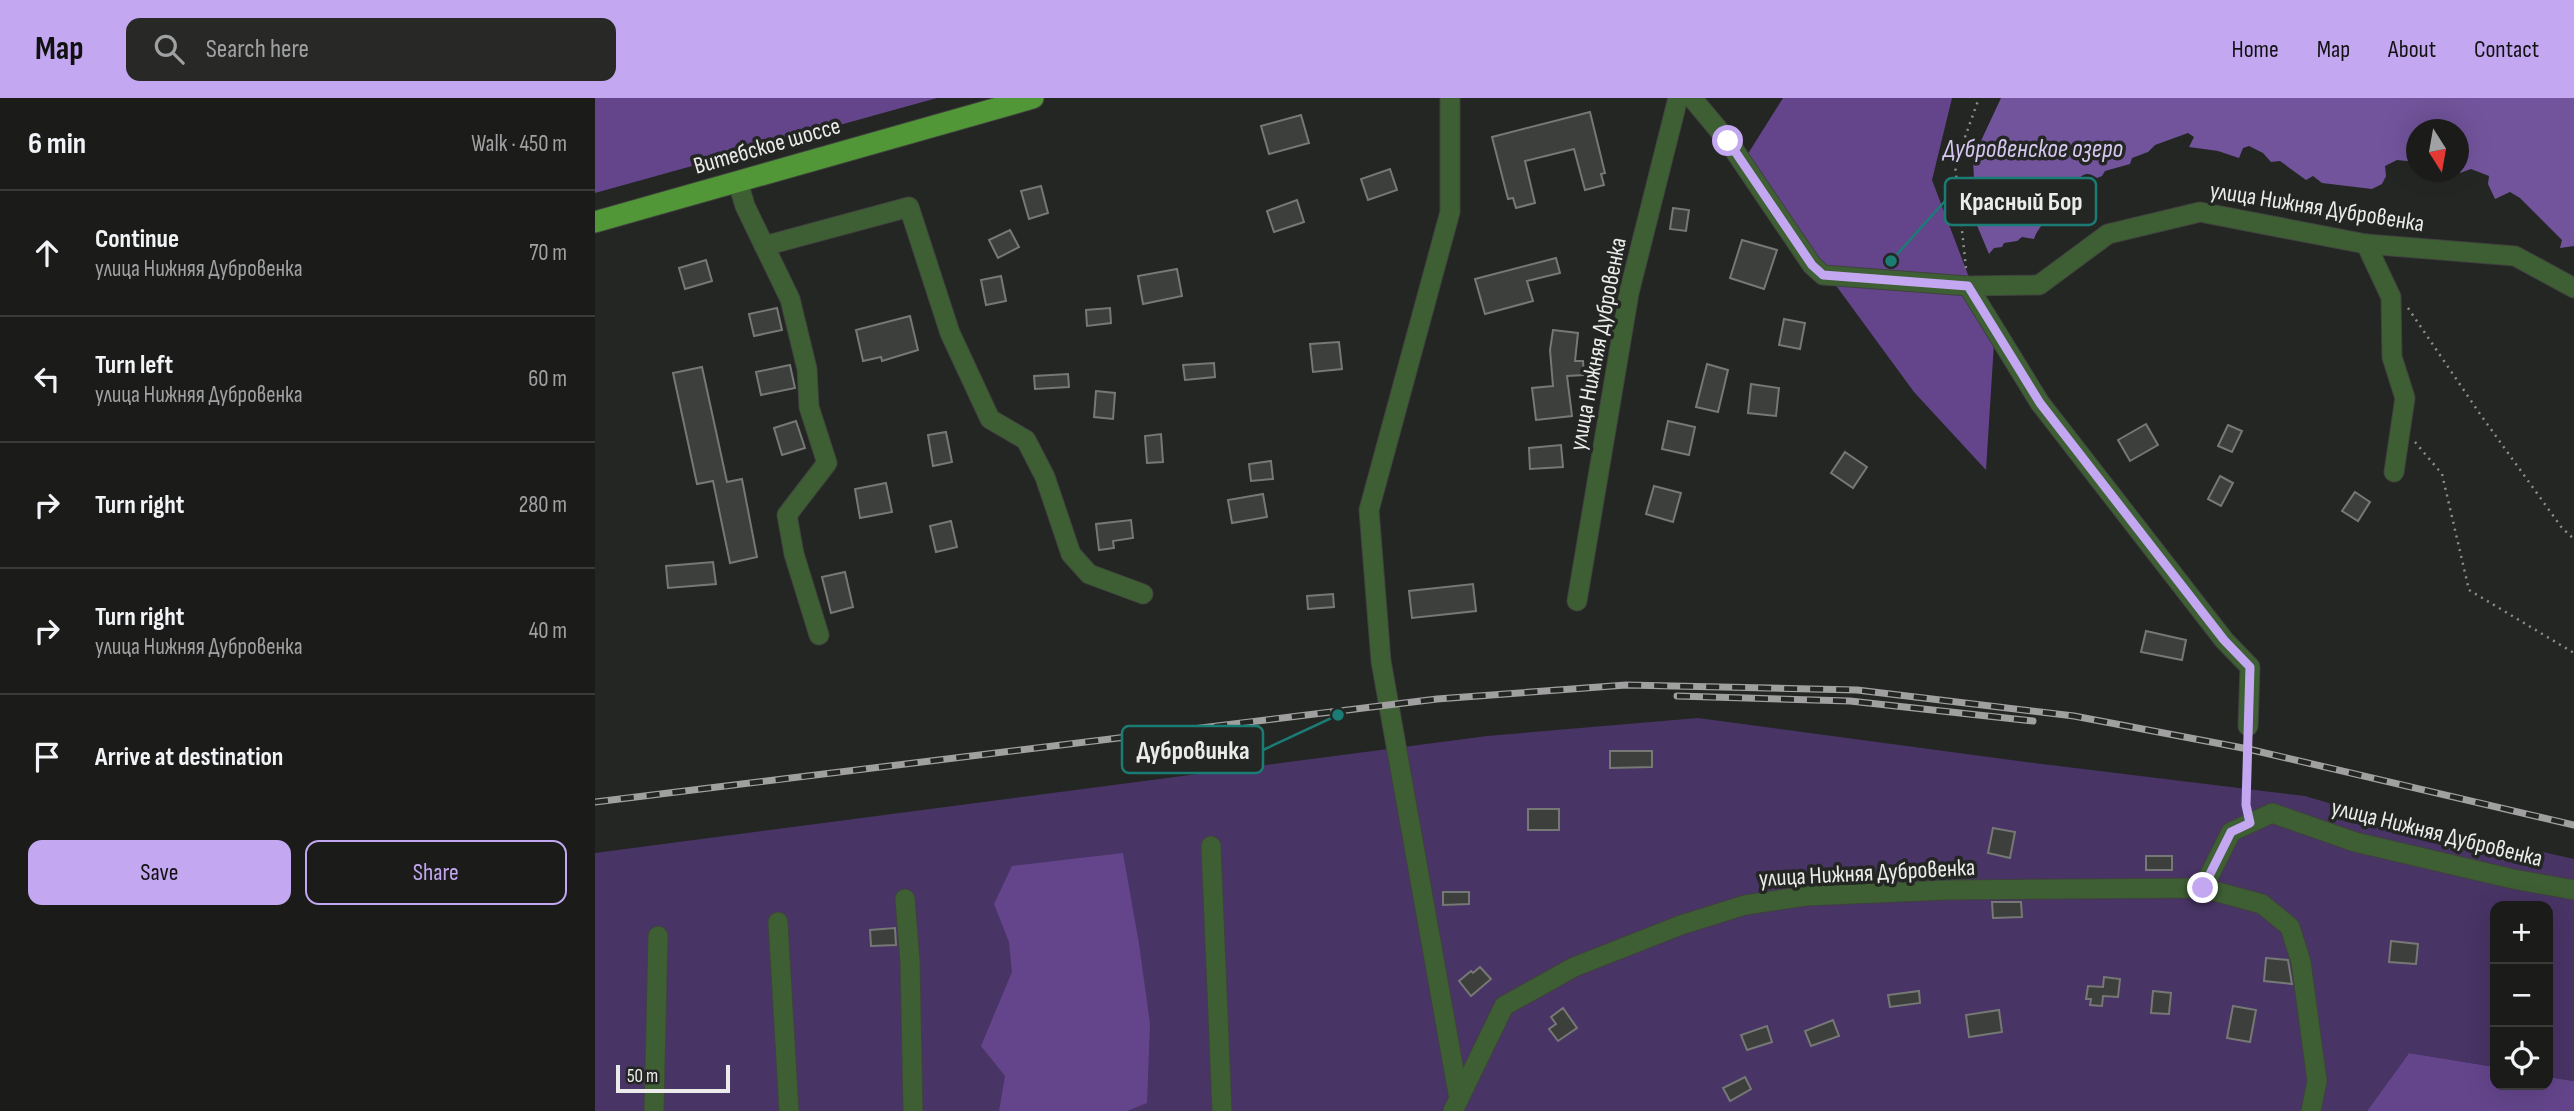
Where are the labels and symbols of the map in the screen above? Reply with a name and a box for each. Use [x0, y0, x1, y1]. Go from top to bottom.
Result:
street label: Витебское шоссе [690, 111, 844, 181]
north arrow [2406, 119, 2469, 182]
route start [1712, 125, 1743, 156]
water label: Дубровенское озеро [1941, 134, 2123, 165]
street label: улица Нижняя Дубровенка [2208, 176, 2426, 238]
callout: Красный Бор [1945, 178, 2096, 225]
text: Красный Бор [1960, 187, 2082, 218]
street label: улица Нижняя Дубровенка [1563, 235, 1633, 453]
callout: Дубровинка [1122, 726, 1263, 773]
text: Дубровинка [1136, 736, 1250, 767]
street label: улица Нижняя Дубровенка [2328, 793, 2546, 873]
street label: улица Нижняя Дубровенка [1758, 853, 1976, 893]
route end [2187, 872, 2218, 903]
scale bar [616, 1062, 730, 1094]

